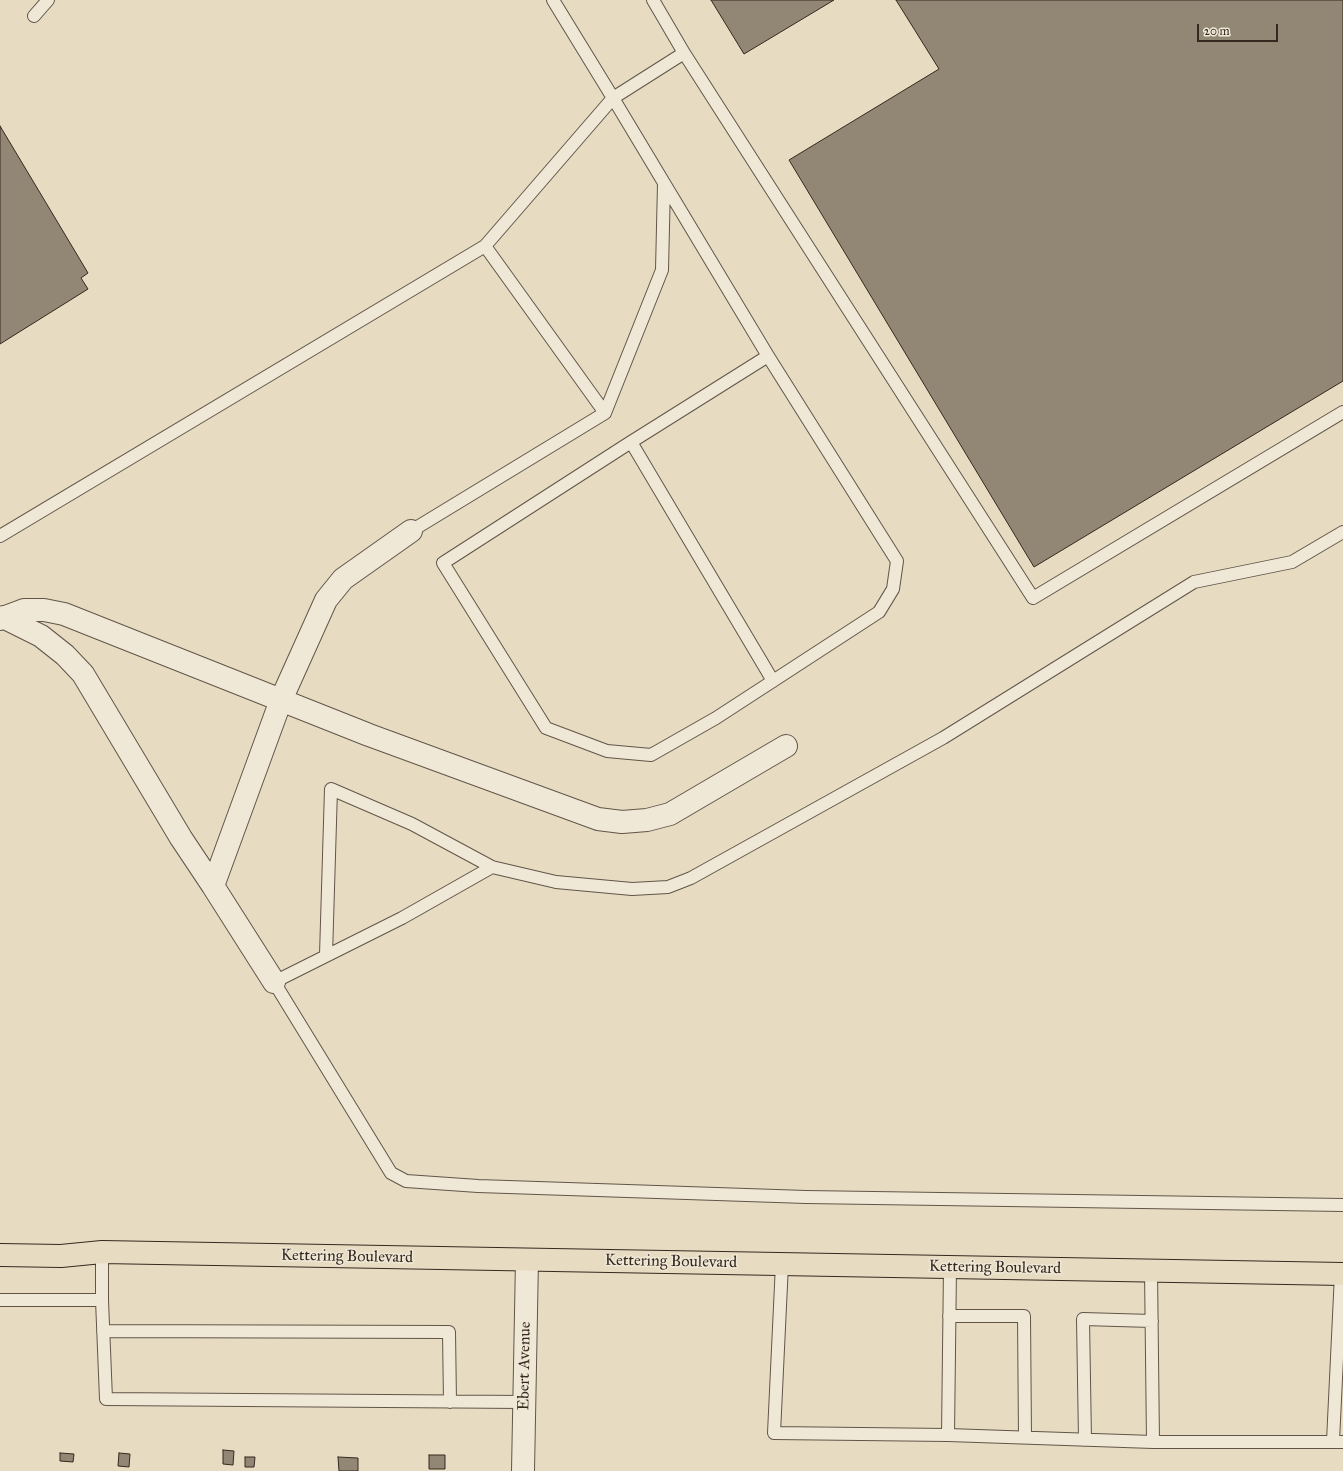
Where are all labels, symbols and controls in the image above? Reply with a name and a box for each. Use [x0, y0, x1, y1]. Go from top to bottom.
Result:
scale bar [1199, 16, 1280, 42]
text: 20 m [1204, 24, 1230, 38]
street label: Kettering Boulevard [281, 1246, 413, 1268]
street label: Kettering Boulevard [605, 1251, 737, 1273]
street label: Kettering Boulevard [929, 1257, 1061, 1279]
street label: Ebert Avenue [515, 1321, 535, 1411]

